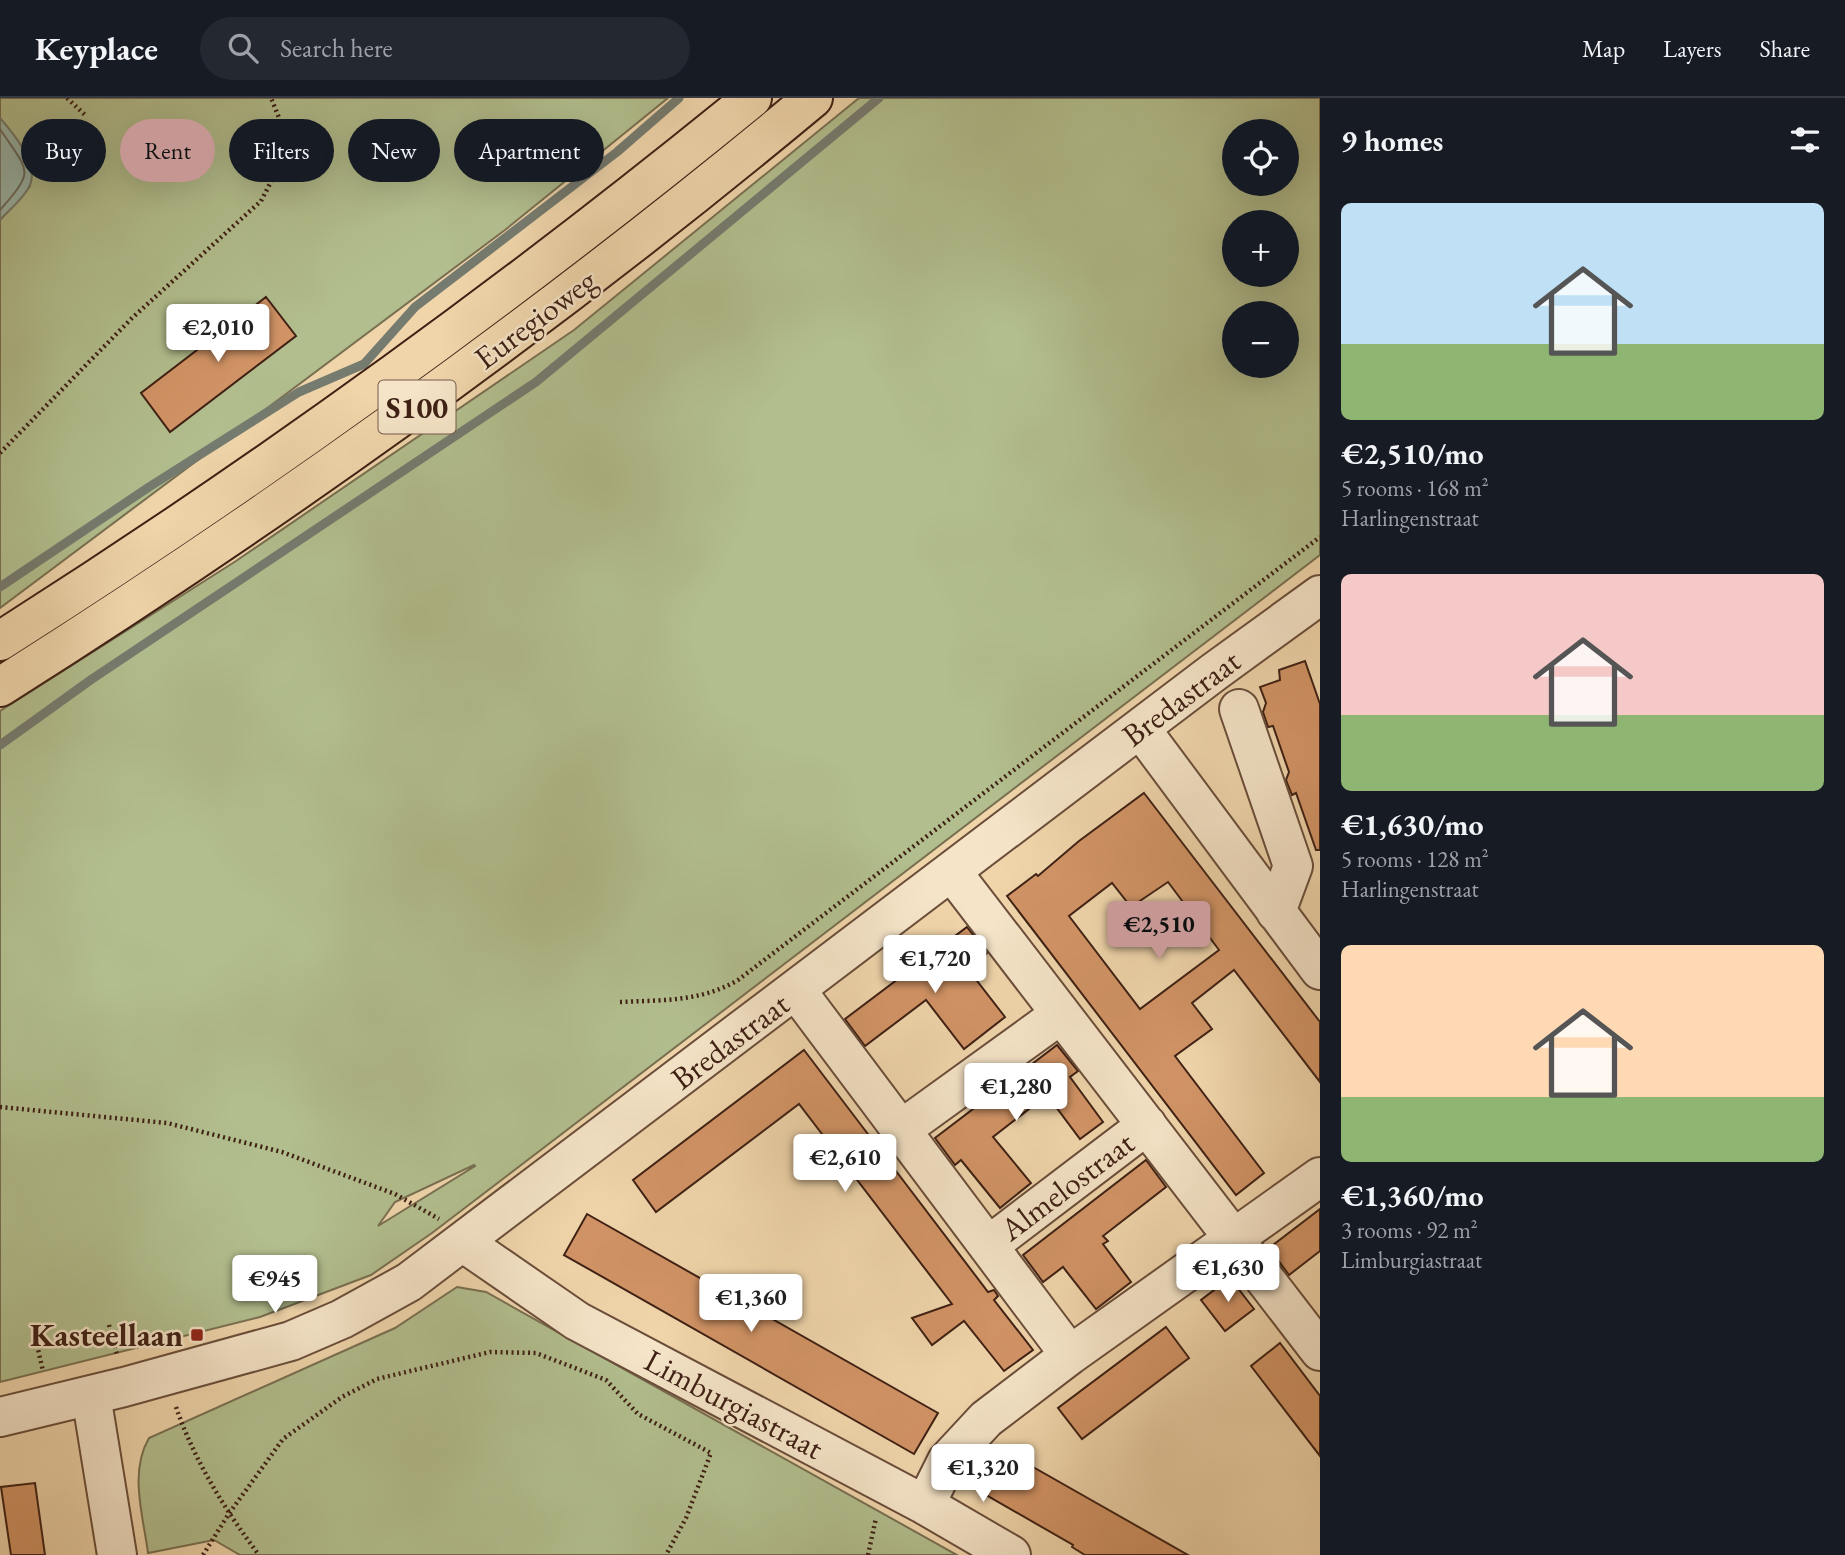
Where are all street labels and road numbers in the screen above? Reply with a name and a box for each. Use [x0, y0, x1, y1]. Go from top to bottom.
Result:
street label: Euregioweg [465, 259, 605, 379]
road number: S100 [378, 380, 456, 434]
street label: Bredastraat [1114, 640, 1248, 756]
street label: Bredastraat [663, 983, 797, 1099]
street label: Almelostraat [991, 1122, 1142, 1251]
street label: Limburgiastraat [637, 1339, 831, 1469]

